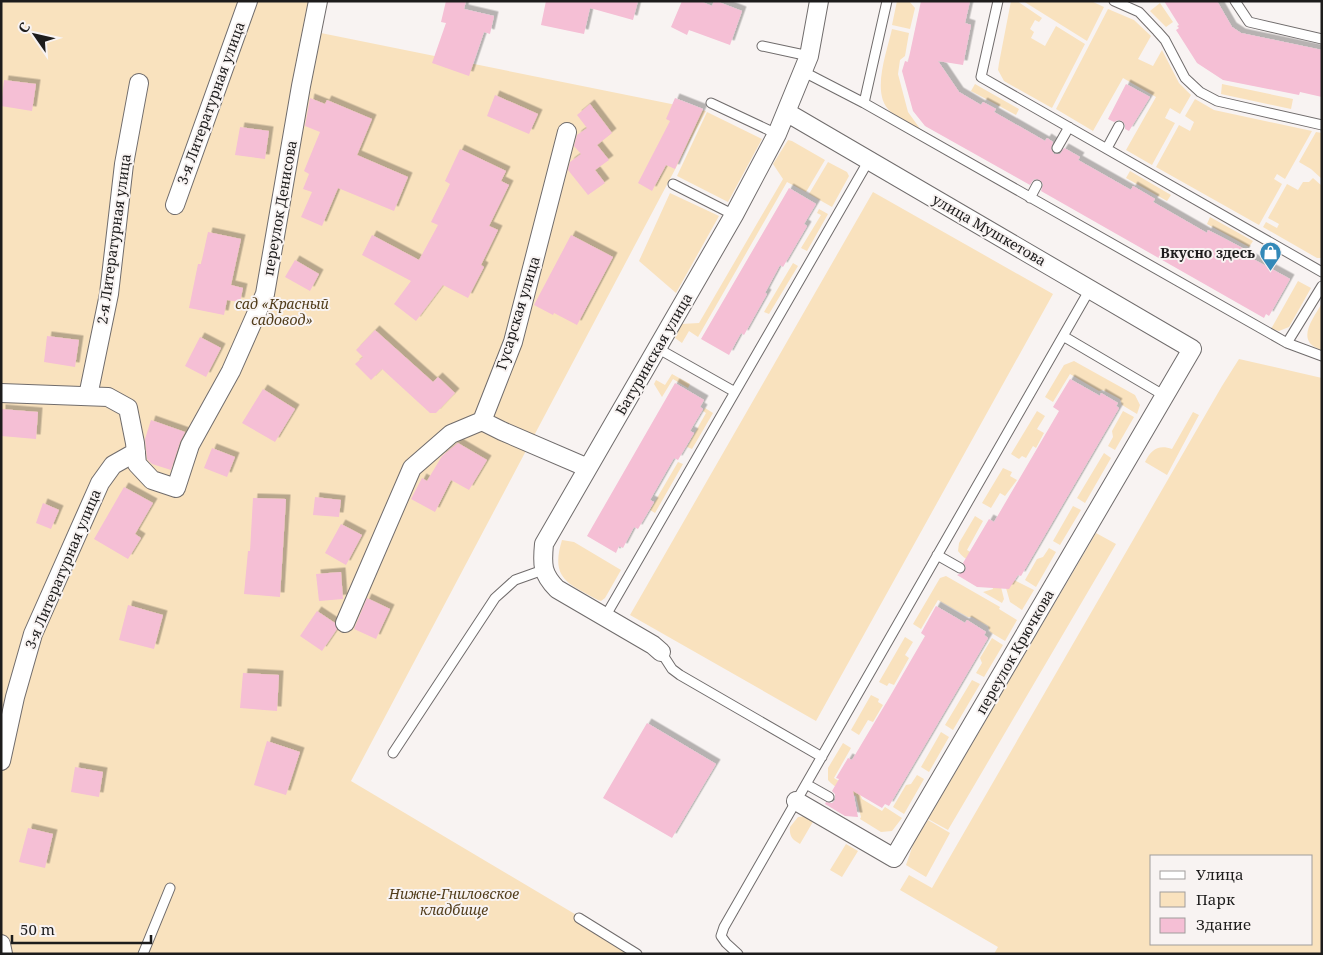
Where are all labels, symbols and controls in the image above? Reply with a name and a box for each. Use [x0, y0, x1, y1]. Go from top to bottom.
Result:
north arrow [10, 10, 60, 60]
text: С [13, 18, 34, 37]
street label: 3-я Литературная улица [172, 19, 249, 187]
street label: переулок Денисова [258, 139, 301, 277]
street label: 2-я Литературная улица [92, 153, 135, 325]
street label: улица Мушкетова [929, 189, 1050, 270]
shop icon: Вкусно здесь [1259, 241, 1283, 272]
place label: Вкусно здесь [1160, 243, 1255, 262]
street label: Гусарская улица [491, 254, 544, 372]
street label: Батуринская улица [611, 289, 696, 418]
park label: сад «Красный садовод» [235, 294, 329, 329]
street label: 3-я Литературная улица [20, 486, 105, 652]
street label: переулок Крючкова [971, 586, 1058, 718]
legend [1150, 855, 1313, 945]
text: Улица [1196, 864, 1244, 884]
park label: Нижне-Гниловское кладбище [388, 884, 519, 919]
text: Парк [1196, 889, 1235, 909]
scale bar [12, 912, 151, 944]
text: Здание [1196, 914, 1251, 934]
text: 50 m [20, 919, 55, 939]

